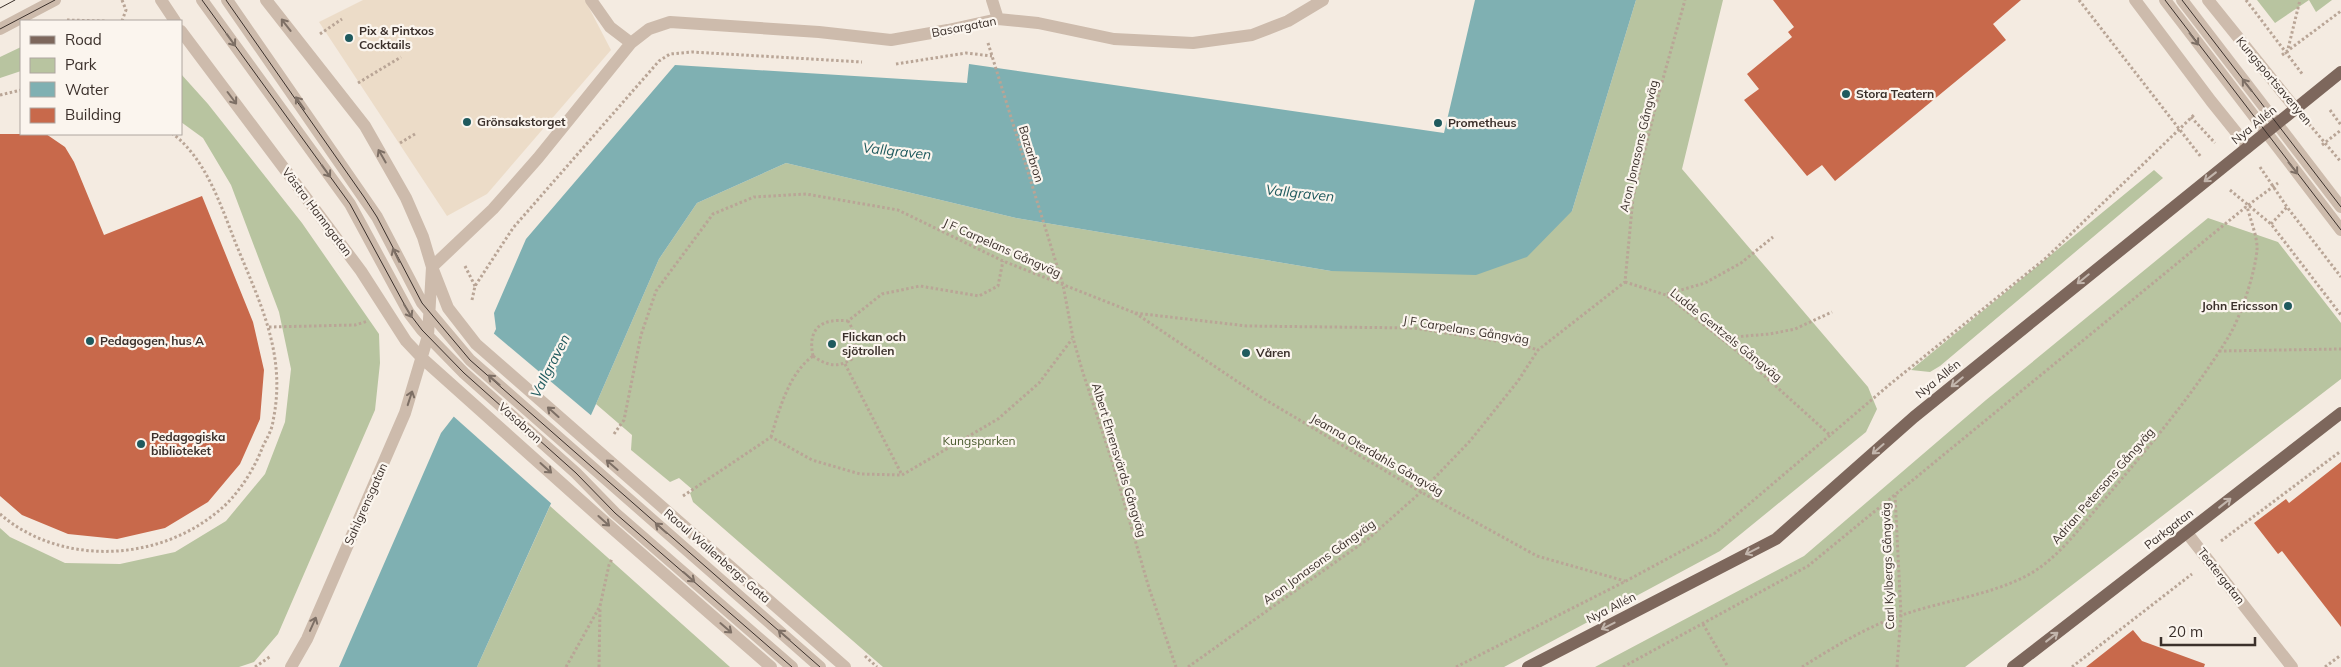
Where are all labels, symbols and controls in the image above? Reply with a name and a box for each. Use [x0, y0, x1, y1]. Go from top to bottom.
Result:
street label: Basargatan [930, 13, 998, 40]
one-way arrow [280, 19, 291, 32]
legend [20, 20, 182, 135]
place label: Pix & Pintxos Cocktails [359, 23, 434, 52]
text: Road [65, 30, 102, 49]
marker: Pix & Pintxos Cocktails [343, 32, 355, 44]
one-way arrow [2189, 32, 2200, 45]
one-way arrow [226, 33, 236, 47]
street label: Kungsportsavenyen [2233, 34, 2316, 128]
text: Park [65, 55, 97, 74]
street label: Aron Jonasons Gångväg [1616, 78, 1661, 213]
one-way arrow [2242, 79, 2253, 92]
text: Water [65, 80, 109, 99]
place label: Stora Teatern [1856, 86, 1934, 101]
marker: Stora Teatern [1840, 88, 1852, 100]
one-way arrow [226, 91, 237, 104]
one-way arrow [295, 96, 305, 110]
street label: Nya Allén [2228, 102, 2279, 147]
text: Building [65, 105, 121, 124]
place label: Grönsakstorget [477, 114, 566, 129]
place label: Prometheus [1448, 115, 1516, 130]
marker: Grönsakstorget [461, 116, 473, 128]
marker: Prometheus [1432, 117, 1444, 129]
street label: Bazarbron [1016, 124, 1047, 184]
water label: Vallgraven [862, 138, 932, 164]
one-way arrow [377, 149, 386, 164]
one-way arrow [2288, 161, 2298, 175]
street label: Västra Hamngatan [279, 164, 356, 259]
one-way arrow [321, 164, 331, 178]
one-way arrow [2203, 171, 2216, 182]
water label: Vallgraven [1265, 180, 1335, 206]
street label: J F Carpelans Gångväg [941, 215, 1063, 280]
one-way arrow [391, 248, 400, 263]
one-way arrow [2077, 273, 2090, 285]
street label: Ludde Gentzels Gångväg [1667, 285, 1785, 384]
place label: John Ericsson [2201, 298, 2278, 313]
marker: John Ericsson [2282, 300, 2294, 312]
one-way arrow [404, 303, 414, 317]
street label: J F Carpelans Gångväg [1402, 312, 1530, 347]
place label: Flickan och sjötrollen [842, 329, 906, 358]
water label: Vallgraven [526, 331, 574, 401]
place label: Pedagogen, hus A [100, 333, 204, 348]
marker: Pedagogen, hus A [84, 335, 96, 347]
marker: Flickan och sjötrollen [826, 338, 838, 350]
place label: Våren [1255, 345, 1291, 360]
marker: Våren [1240, 347, 1252, 359]
street label: Nya Allén [1912, 356, 1963, 401]
one-way arrow [487, 375, 500, 386]
one-way arrow [1951, 376, 1964, 387]
street label: Albert Ehrensvärds Gångväg [1089, 381, 1150, 539]
one-way arrow [406, 391, 415, 407]
street label: Vasabron [495, 399, 545, 446]
one-way arrow [547, 406, 560, 418]
street label: Jeanna Oterdahls Gångväg [1308, 410, 1446, 499]
street label: Adrian Petersons Gångväg [2048, 424, 2157, 547]
place label: Pedagogiska biblioteket [151, 429, 225, 458]
park label: Kungsparken [943, 433, 1015, 448]
marker: Pedagogiska biblioteket [135, 438, 147, 450]
one-way arrow [1871, 443, 1884, 455]
one-way arrow [606, 459, 619, 471]
street label: Sahlgrensgatan [341, 460, 390, 547]
one-way arrow [539, 462, 552, 474]
one-way arrow [2218, 498, 2232, 508]
street label: Carl Kylbergs Gångväg [1878, 502, 1897, 630]
street label: Raoul Wallenbergs Gata [661, 505, 774, 606]
street label: Parkgatan [2141, 505, 2196, 552]
one-way arrow [598, 515, 610, 527]
street label: Aron Jonasons Gångväg [1260, 516, 1378, 607]
one-way arrow [655, 523, 668, 534]
street label: Teatergatan [2195, 544, 2248, 607]
one-way arrow [1745, 547, 1760, 556]
one-way arrow [682, 572, 695, 583]
street label: Nya Allén [1583, 589, 1638, 626]
scale bar [2161, 614, 2255, 646]
one-way arrow [309, 617, 319, 632]
one-way arrow [1601, 621, 1616, 631]
one-way arrow [720, 622, 733, 634]
text: 20 m [2168, 622, 2203, 641]
one-way arrow [777, 629, 790, 641]
one-way arrow [2045, 632, 2058, 643]

